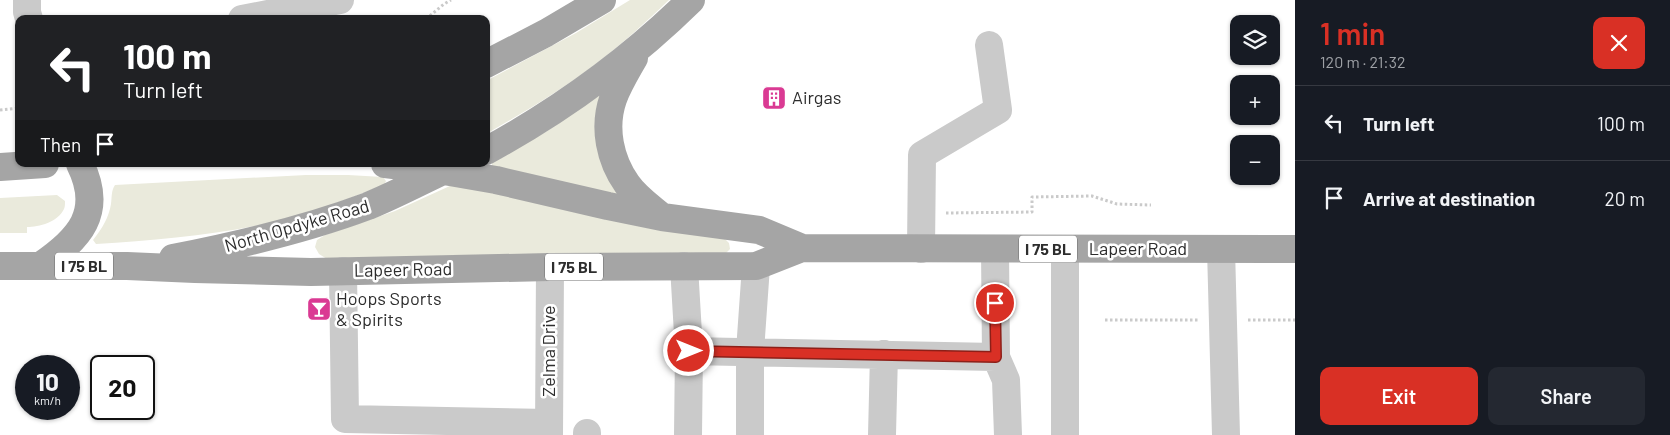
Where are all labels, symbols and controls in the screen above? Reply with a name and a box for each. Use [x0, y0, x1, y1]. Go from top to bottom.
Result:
map controls [1230, 15, 1280, 185]
button: layers [1230, 15, 1280, 65]
text: 1 min [1320, 15, 1385, 51]
button: close [1593, 17, 1645, 69]
text: 100 m [123, 34, 212, 76]
icon: left [40, 35, 105, 100]
text: 120 m · 21:32 [1320, 52, 1406, 71]
button: + [1230, 75, 1280, 125]
text: Turn left [123, 76, 203, 102]
building icon: Airgas [761, 85, 787, 111]
place label: Airgas [792, 86, 841, 108]
icon: left [1320, 109, 1348, 137]
text: Turn left [1363, 112, 1434, 135]
text: 100 m [1597, 112, 1645, 135]
icon: arrive [91, 130, 119, 158]
text: Then [40, 133, 81, 156]
button: − [1230, 135, 1280, 185]
icon: arrive [1320, 184, 1348, 212]
text: Arrive at destination [1363, 187, 1535, 210]
text: 20 m [1605, 187, 1645, 210]
street label: North Opdyke Road [222, 194, 372, 256]
road number: I 75 BL [1019, 235, 1077, 262]
street label: Lapeer Road [1089, 237, 1187, 259]
road number: I 75 BL [55, 252, 113, 280]
road number: I 75 BL [545, 253, 603, 280]
street label: Lapeer Road [354, 257, 452, 281]
pin [974, 282, 1016, 324]
place label: Hoops Sports & Spirits [336, 287, 442, 330]
icon: arrive [981, 289, 1009, 317]
bar icon: Hoops Sports & Spirits [306, 296, 332, 322]
street label: Zelma Drive [537, 305, 559, 397]
position arrow [662, 324, 714, 376]
speed limit sign: 20 [90, 355, 155, 420]
text: 10 [36, 366, 59, 396]
button: Exit [1320, 367, 1478, 425]
button: Share [1488, 367, 1645, 425]
text: km/h [34, 393, 61, 407]

